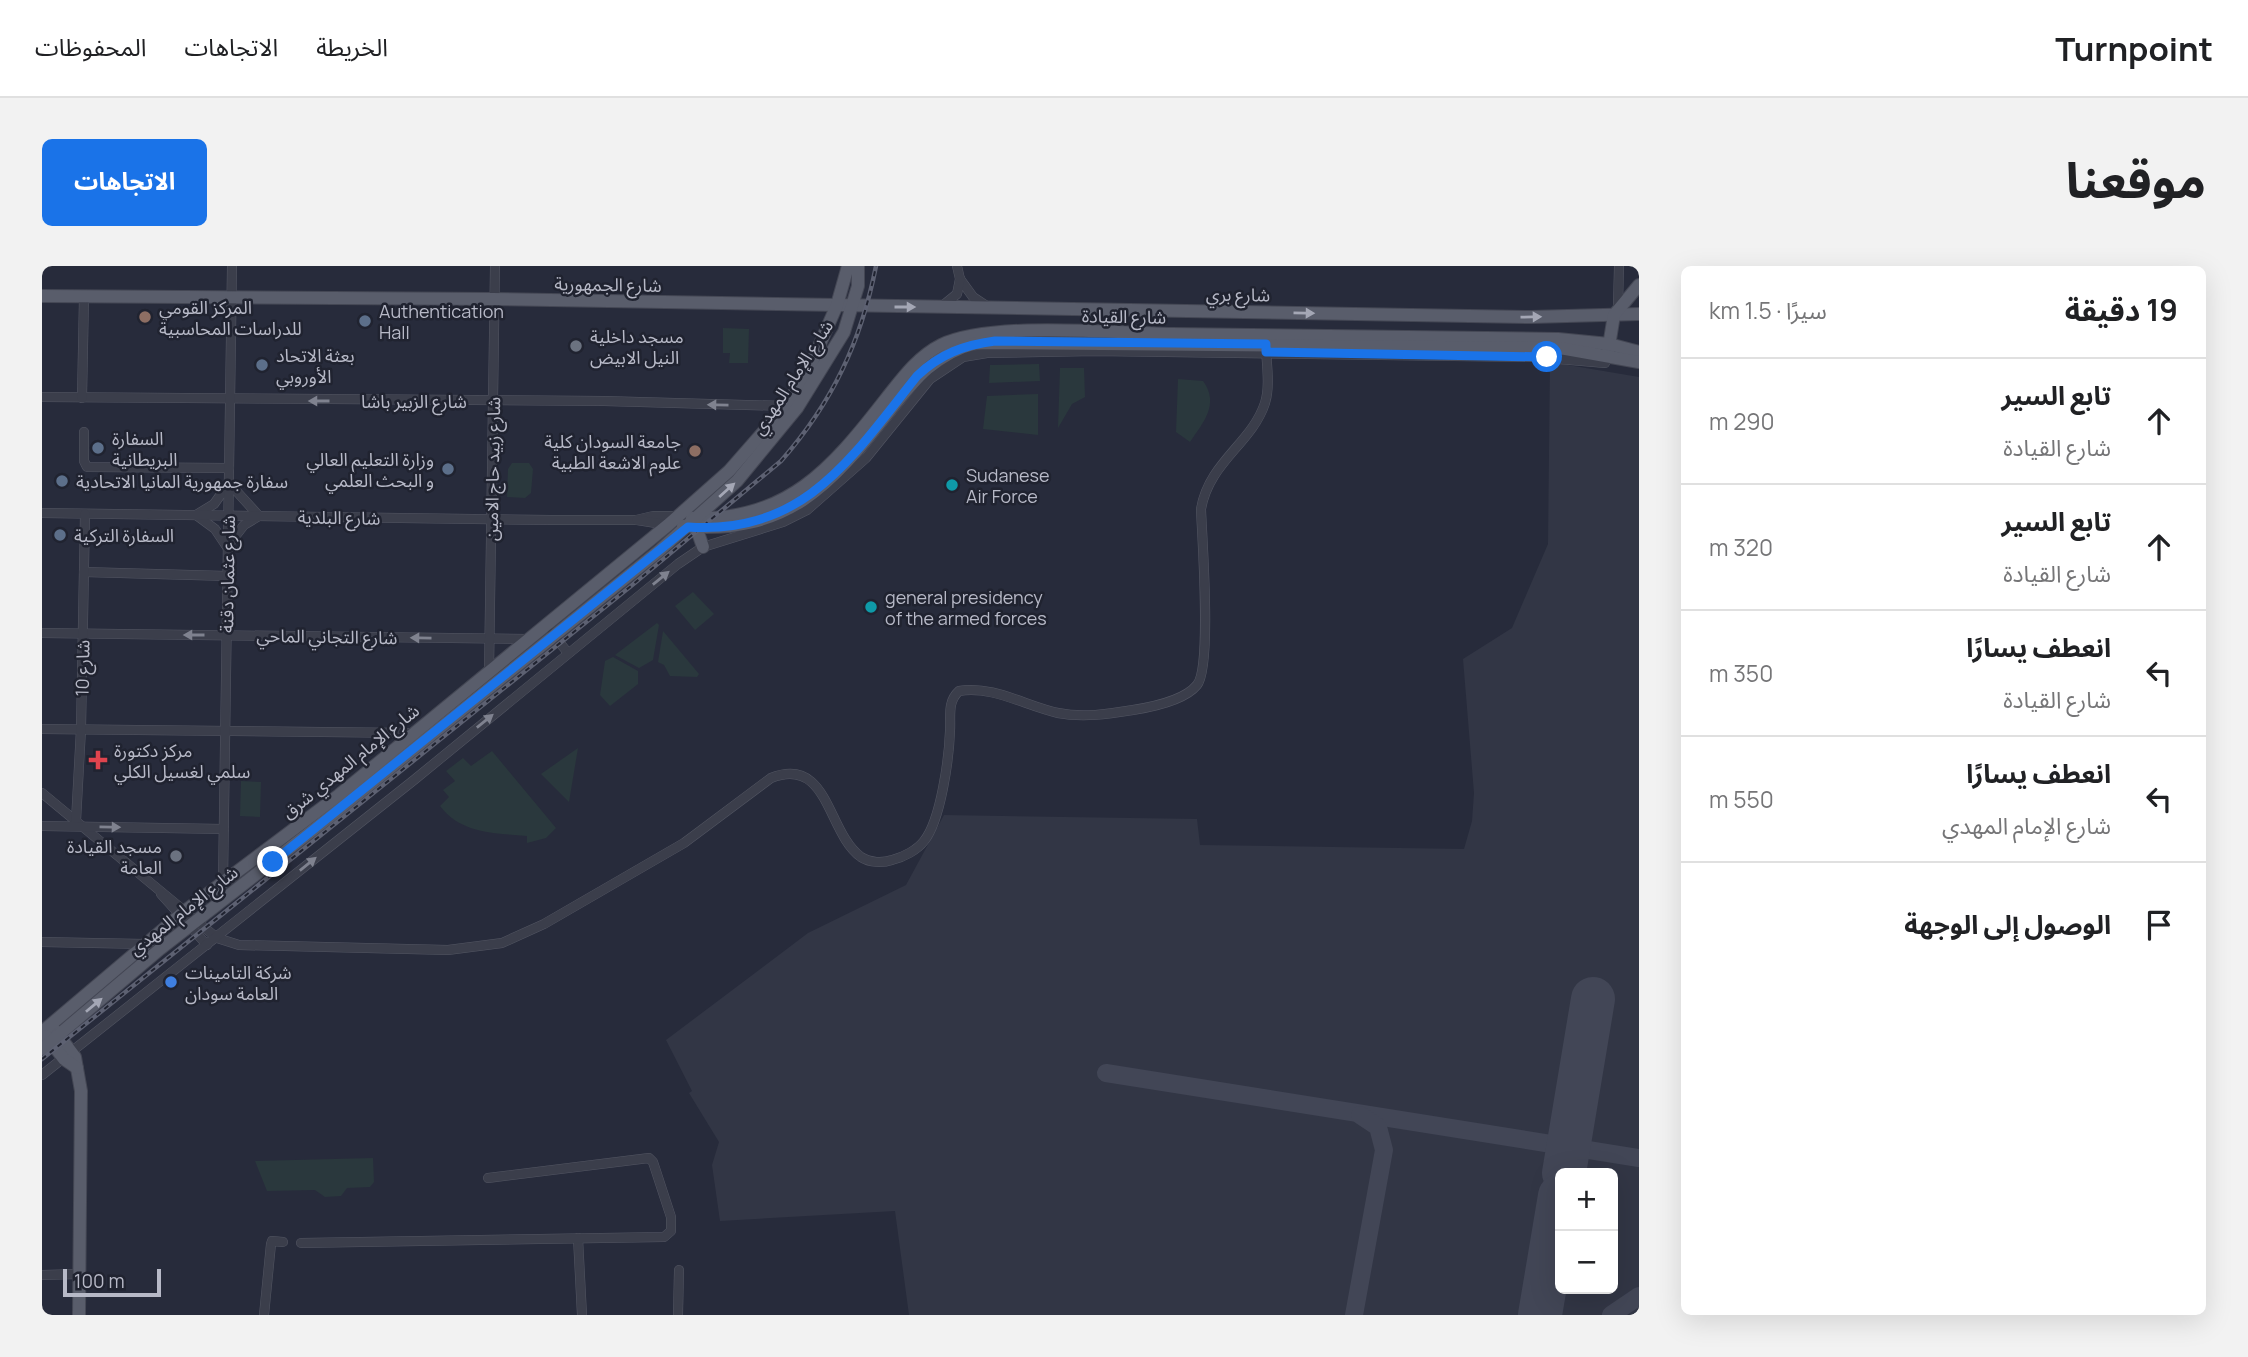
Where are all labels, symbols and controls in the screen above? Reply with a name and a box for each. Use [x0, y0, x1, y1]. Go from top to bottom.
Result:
text: Turnpoint [2055, 26, 2213, 71]
text: المحفوظات [35, 30, 146, 63]
text: الاتجاهات [184, 30, 278, 63]
text: الخريطة [316, 30, 388, 63]
button: الاتجاهات [42, 139, 207, 226]
text: موقعنا [2066, 146, 2206, 213]
street label: شارع الجمهورية [554, 271, 662, 300]
street label: شارع بري [1206, 281, 1270, 310]
text: 19 دقيقة [2065, 289, 2178, 330]
text: سيرًا · 1.5 km [1709, 294, 1827, 326]
place label: المركز القومي للدراسات المحاسبية [159, 295, 302, 340]
place label: Authentication Hall [379, 299, 504, 344]
one-way arrow [894, 301, 916, 313]
street label: شارع القيادة [1082, 303, 1166, 332]
one-way arrow [1293, 307, 1315, 319]
marker: المركز القومي للدراسات المحاسبية [137, 309, 153, 325]
one-way arrow [1521, 311, 1543, 323]
marker: Authentication Hall [357, 313, 373, 329]
street label: شارع الإمام المهدي [746, 315, 841, 441]
place label: مسجد داخلية النيل الابيض [590, 324, 684, 369]
marker: مسجد داخلية النيل الابيض [568, 338, 584, 354]
route start [1531, 341, 1562, 372]
place label: بعثة الاتحاد الأوروبي [276, 343, 355, 390]
marker: بعثة الاتحاد الأوروبي [254, 357, 270, 373]
text: تابع السير [2001, 377, 2111, 413]
street label: شارع الزبير باشا [361, 389, 467, 416]
one-way arrow [307, 395, 329, 407]
street label: شارع زبيد حاج الامين [479, 397, 508, 542]
one-way arrow [706, 399, 728, 410]
icon: ahead [2140, 402, 2178, 440]
text: 290 m [1709, 405, 1775, 437]
place label: السفارة البريطانية [112, 426, 177, 471]
place label: جامعة السودان كلية علوم الاشعة الطبية [544, 429, 681, 477]
text: شارع القيادة [2003, 431, 2111, 463]
marker: السفارة البريطانية [90, 440, 106, 456]
marker: جامعة السودان كلية علوم الاشعة الطبية [687, 443, 703, 459]
place label: وزارة التعليم العالي و البحث العلمي [306, 447, 434, 494]
marker: وزارة التعليم العالي و البحث العلمي [440, 461, 456, 477]
place label: Sudanese Air Force [966, 463, 1050, 508]
place label: سفارة جمهورية المانيا الاتحادية [76, 469, 288, 493]
marker: سفارة جمهورية المانيا الاتحادية [54, 473, 70, 489]
marker: Sudanese Air Force [944, 477, 960, 493]
one-way arrow [718, 483, 735, 498]
text: تابع السير [2001, 503, 2111, 539]
street label: شارع البلدية [297, 504, 381, 533]
street label: شارع عثمان دقنة [214, 515, 243, 633]
place label: السفارة التركية [74, 523, 174, 547]
marker: السفارة التركية [52, 527, 68, 543]
icon: ahead [2140, 528, 2178, 566]
text: 320 m [1709, 531, 1773, 563]
text: شارع القيادة [2003, 557, 2111, 589]
one-way arrow [652, 570, 670, 585]
place label: general presidency of the armed forces [885, 585, 1047, 630]
marker: general presidency of the armed forces [863, 599, 879, 615]
street label: شارع التجاني الماحي [256, 623, 398, 652]
one-way arrow [183, 629, 205, 641]
text: انعطف يسارًا [1966, 629, 2111, 665]
one-way arrow [410, 632, 432, 644]
street label: شارع 10 [70, 639, 97, 697]
icon: left [2140, 654, 2178, 692]
text: 350 m [1709, 657, 1773, 689]
text: شارع القيادة [2003, 683, 2111, 715]
street label: شارع الإمام المهدي شرق [276, 698, 426, 826]
one-way arrow [476, 714, 494, 729]
place label: مركز دكتورة سلمي لغسيل الكلي [114, 738, 250, 785]
marker: مركز دكتورة سلمي لغسيل الكلي [88, 750, 108, 770]
text: انعطف يسارًا [1966, 755, 2111, 791]
icon: left [2140, 780, 2178, 818]
text: 550 m [1709, 783, 1774, 815]
text: شارع الإمام المهدي [1942, 809, 2111, 841]
one-way arrow [99, 821, 121, 832]
place label: مسجد القيادة العامة [67, 834, 162, 879]
route end [257, 846, 288, 877]
marker: مسجد القيادة العامة [168, 848, 184, 864]
one-way arrow [300, 857, 317, 872]
street label: شارع الإمام المهدي [124, 860, 244, 963]
text: الوصول إلى الوجهة [1904, 906, 2111, 942]
icon: arrive [2140, 906, 2178, 944]
place label: شركة التامينات العامة سودان [185, 960, 292, 1005]
marker: شركة التامينات العامة سودان [163, 974, 179, 990]
one-way arrow [86, 998, 103, 1013]
map controls [1555, 1168, 1618, 1294]
button: + [1555, 1168, 1618, 1231]
button: − [1555, 1231, 1618, 1294]
scale bar [63, 1266, 161, 1298]
text: 100 m [74, 1268, 125, 1294]

